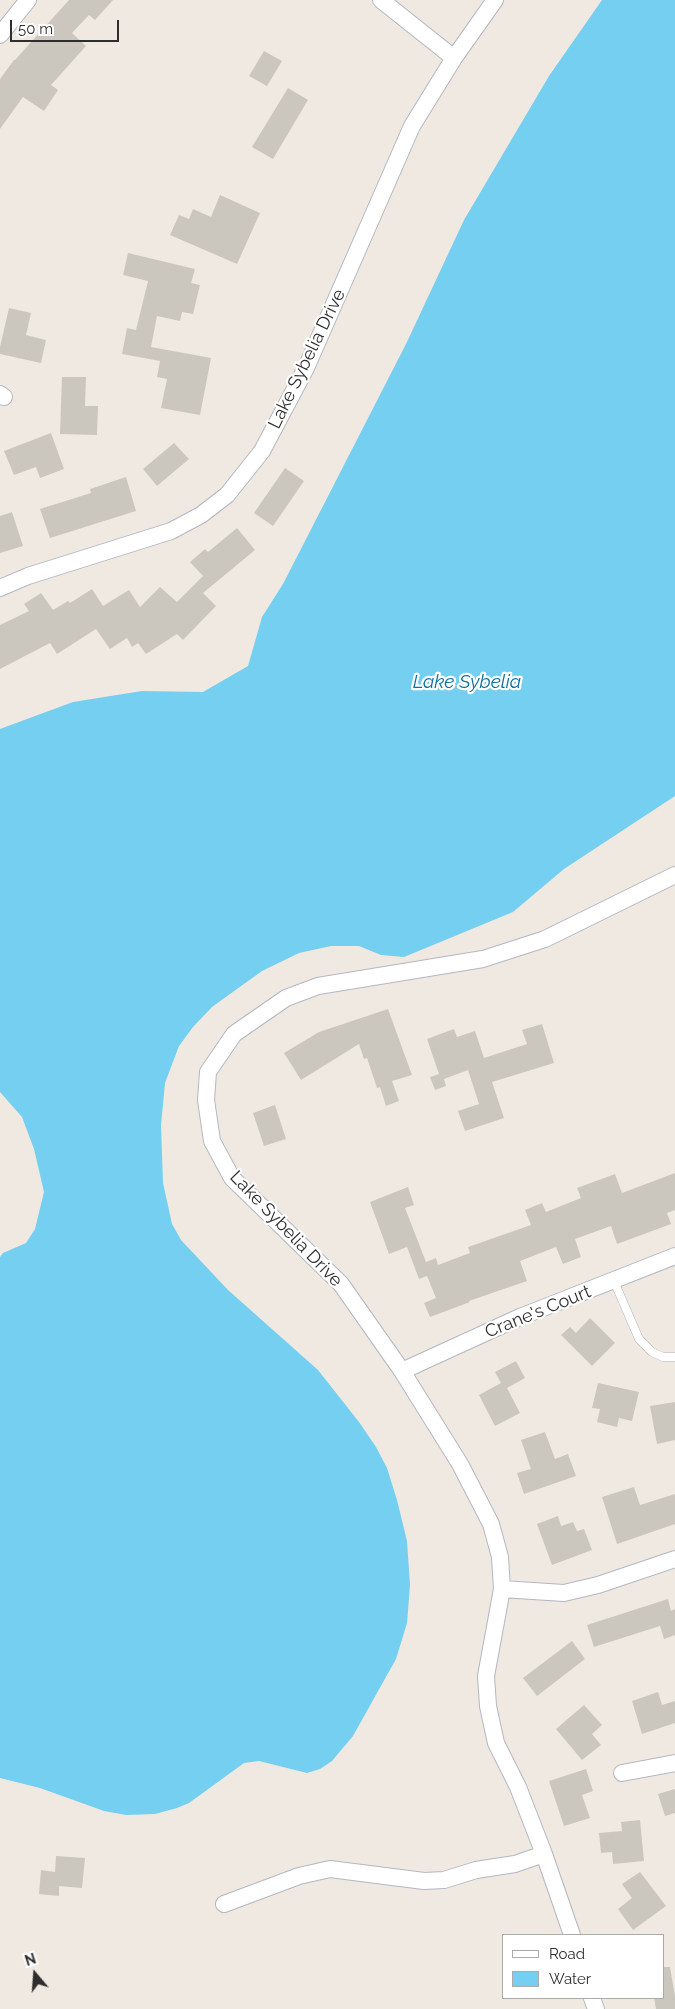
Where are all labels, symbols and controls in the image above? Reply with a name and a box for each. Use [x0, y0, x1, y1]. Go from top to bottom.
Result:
scale bar [12, 10, 121, 42]
text: 50 m [18, 20, 53, 38]
street label: Lake Sybelia Drive [264, 286, 350, 432]
water label: Lake Sybelia [413, 671, 521, 693]
street label: Lake Sybelia Drive [225, 1167, 347, 1291]
street label: Crane's Court [482, 1281, 594, 1343]
legend [502, 1934, 665, 1999]
text: Road [549, 1945, 585, 1963]
north arrow [10, 1949, 60, 1999]
text: N [23, 1950, 38, 1969]
text: Water [549, 1970, 591, 1988]

